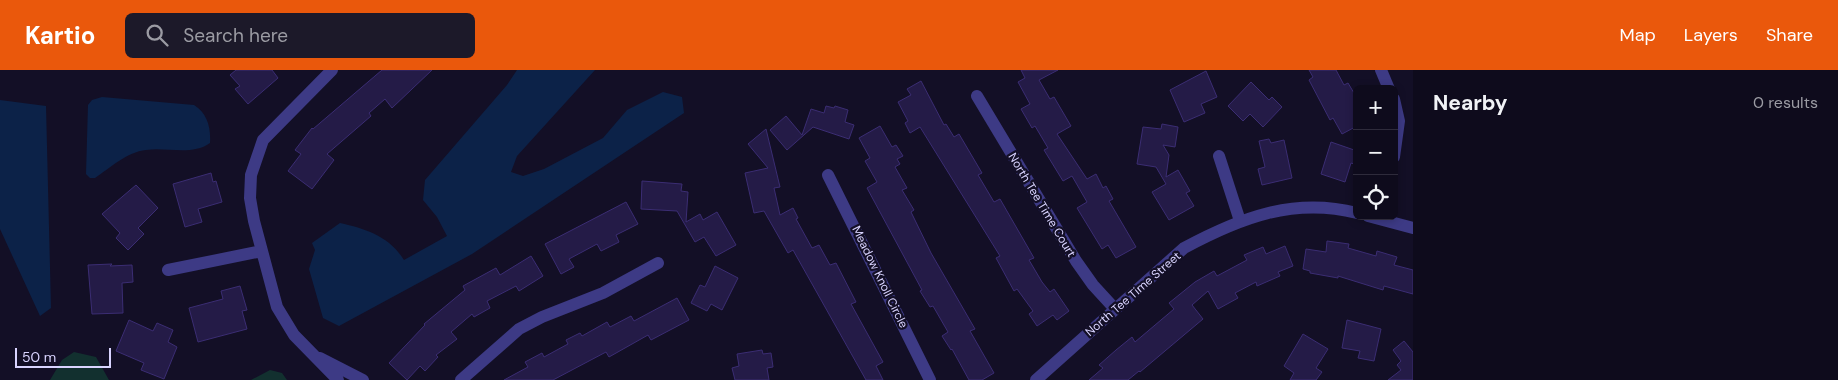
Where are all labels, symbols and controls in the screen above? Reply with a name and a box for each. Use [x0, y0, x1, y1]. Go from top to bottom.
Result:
search box [125, 13, 475, 58]
text: Kartio [25, 20, 95, 51]
icon: search [143, 21, 171, 49]
text: Search here [183, 23, 288, 48]
text: Map [1620, 23, 1656, 47]
text: Layers [1684, 23, 1738, 47]
text: Share [1766, 23, 1813, 47]
map controls [1353, 85, 1398, 220]
button: + [1353, 85, 1398, 130]
text: Nearby [1433, 89, 1507, 117]
text: 0 results [1753, 92, 1818, 113]
button: − [1353, 130, 1398, 175]
street label: North Tee Time Court [1004, 150, 1080, 260]
button: locate [1353, 175, 1398, 220]
street label: Meadow Knoll Circle [848, 223, 912, 331]
street label: North Tee Time Street [1082, 248, 1184, 340]
scale bar [15, 345, 111, 368]
text: 50 m [22, 348, 56, 366]

